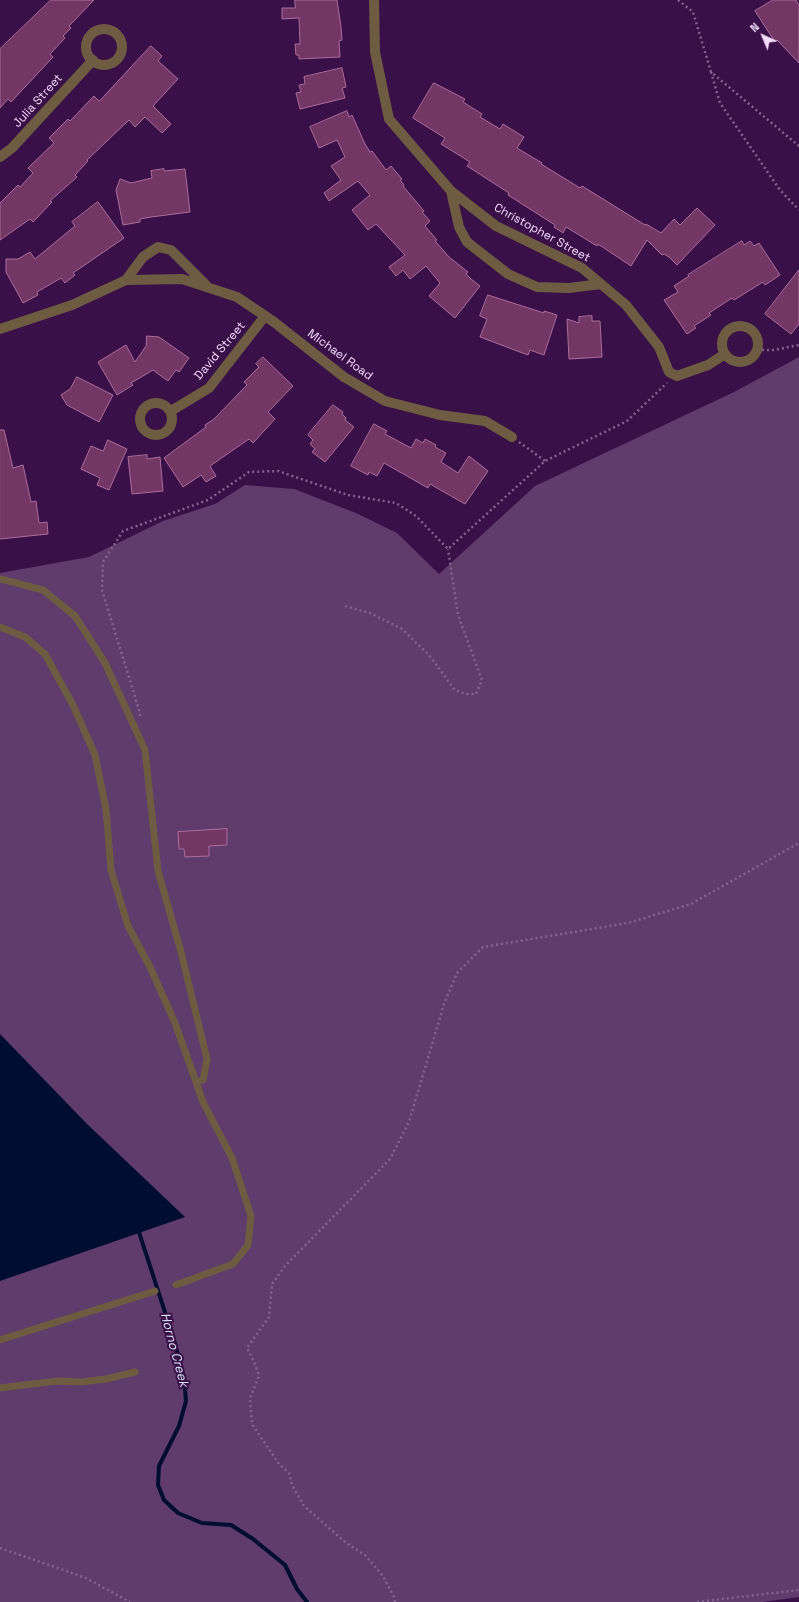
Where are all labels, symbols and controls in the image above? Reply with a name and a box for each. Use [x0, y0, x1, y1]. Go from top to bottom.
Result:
north arrow [743, 16, 783, 56]
text: N [747, 20, 762, 35]
street label: Julia Street [10, 71, 66, 131]
street label: Christopher Street [491, 201, 593, 265]
street label: David Street [192, 319, 248, 383]
street label: Michael Road [305, 326, 375, 384]
water label: Horno Creek [157, 1311, 191, 1389]

